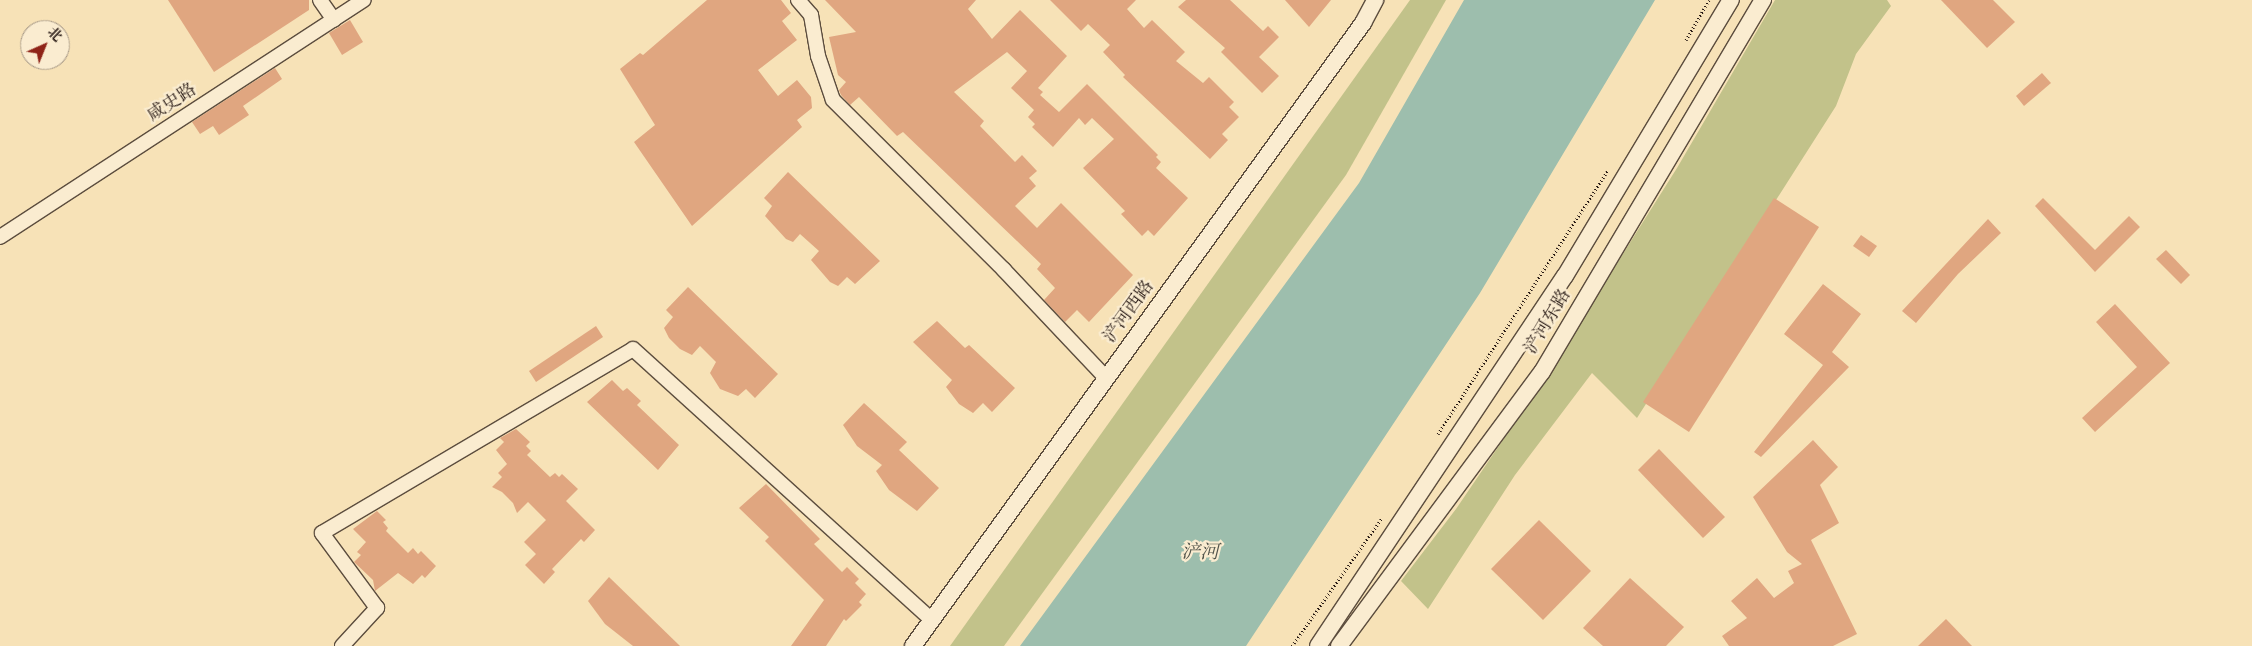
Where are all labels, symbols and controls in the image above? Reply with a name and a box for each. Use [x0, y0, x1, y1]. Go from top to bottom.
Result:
north arrow [20, 20, 70, 70]
text: 北 [45, 25, 65, 45]
street label: 咸史路 [143, 79, 201, 127]
street label: 浐河西路 [1099, 277, 1159, 347]
street label: 浐河东路 [1520, 286, 1576, 358]
water label: 浐河 [1181, 543, 1219, 565]

